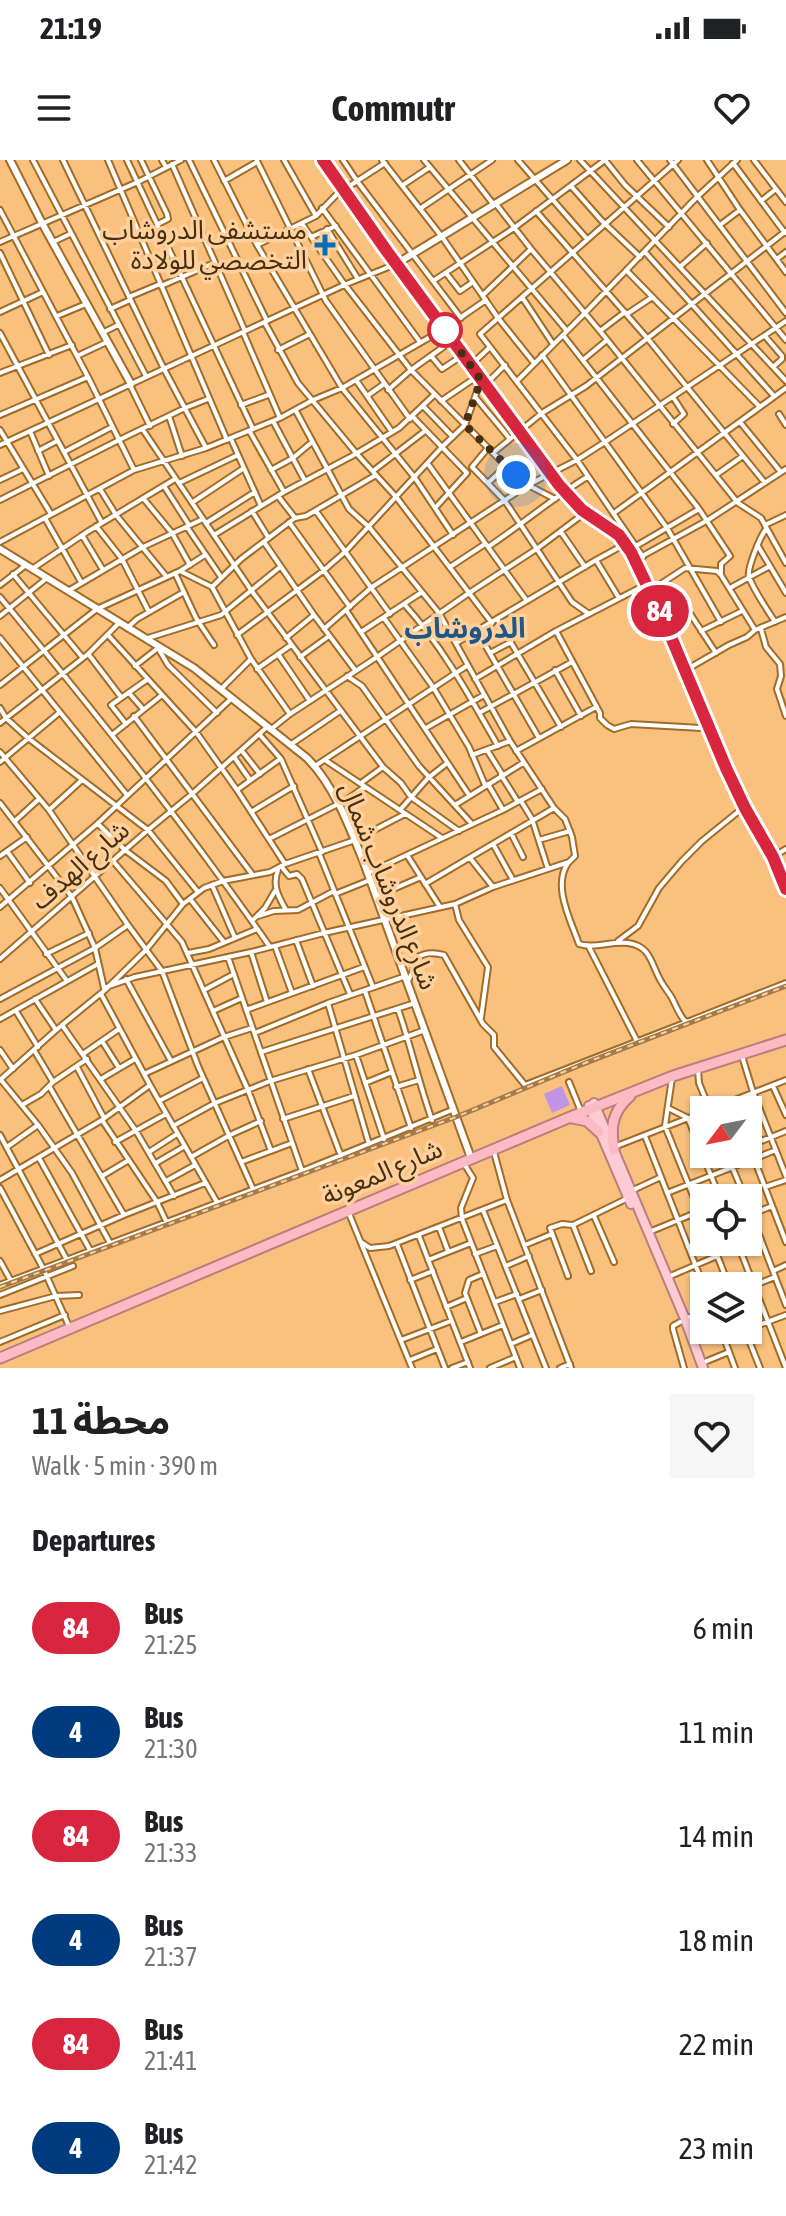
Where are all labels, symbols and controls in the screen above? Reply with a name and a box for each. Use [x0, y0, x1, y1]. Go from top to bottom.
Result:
text: 21:19 [40, 11, 102, 45]
icon: menu [32, 86, 76, 130]
icon: heart [710, 86, 754, 130]
text: Commutr [331, 87, 455, 129]
place label: مستشفى الدروشاب التخصصي للولادة [102, 215, 307, 280]
marker: مستشفى الدروشاب التخصصي للولادة [314, 234, 336, 256]
unlabelled marker [428, 313, 462, 347]
your location [496, 455, 536, 495]
line badge: 84 [624, 585, 696, 637]
text: 84 [647, 595, 673, 627]
district label: الدروشاب [404, 612, 526, 646]
street label: شارع الدروشاب شمال [330, 778, 444, 995]
street label: شارع الهدف [25, 814, 138, 919]
north arrow [690, 1096, 762, 1168]
map controls [690, 1096, 762, 1344]
street label: شارع المعونة [317, 1133, 448, 1214]
button: locate [690, 1184, 762, 1256]
button: layers [690, 1272, 762, 1344]
button: heart [670, 1394, 754, 1478]
text: محطة 11 [32, 1399, 170, 1442]
text: Walk · 5 min · 390 m [32, 1451, 218, 1481]
text: Departures [32, 1523, 155, 1557]
text: Bus [144, 1596, 183, 1630]
text: 6 min [693, 1611, 754, 1645]
text: 84 [63, 1612, 89, 1644]
text: 21:25 [144, 1630, 198, 1660]
text: Bus [144, 1700, 183, 1734]
text: 11 min [679, 1715, 754, 1749]
text: 4 [69, 1716, 83, 1748]
text: 21:30 [144, 1734, 198, 1764]
text: Bus [144, 1804, 183, 1838]
text: 14 min [679, 1819, 754, 1853]
text: 84 [63, 1820, 89, 1852]
text: 21:33 [144, 1838, 198, 1868]
text: Bus [144, 1908, 183, 1942]
text: 18 min [679, 1923, 754, 1957]
text: 4 [69, 1924, 83, 1956]
text: 21:37 [144, 1942, 198, 1972]
text: Bus [144, 2012, 183, 2046]
text: 22 min [679, 2027, 754, 2061]
text: 84 [63, 2028, 89, 2060]
text: 21:41 [144, 2046, 198, 2076]
text: Bus [144, 2116, 183, 2150]
text: 23 min [679, 2131, 754, 2165]
text: 4 [69, 2132, 83, 2164]
text: 21:42 [144, 2150, 198, 2180]

